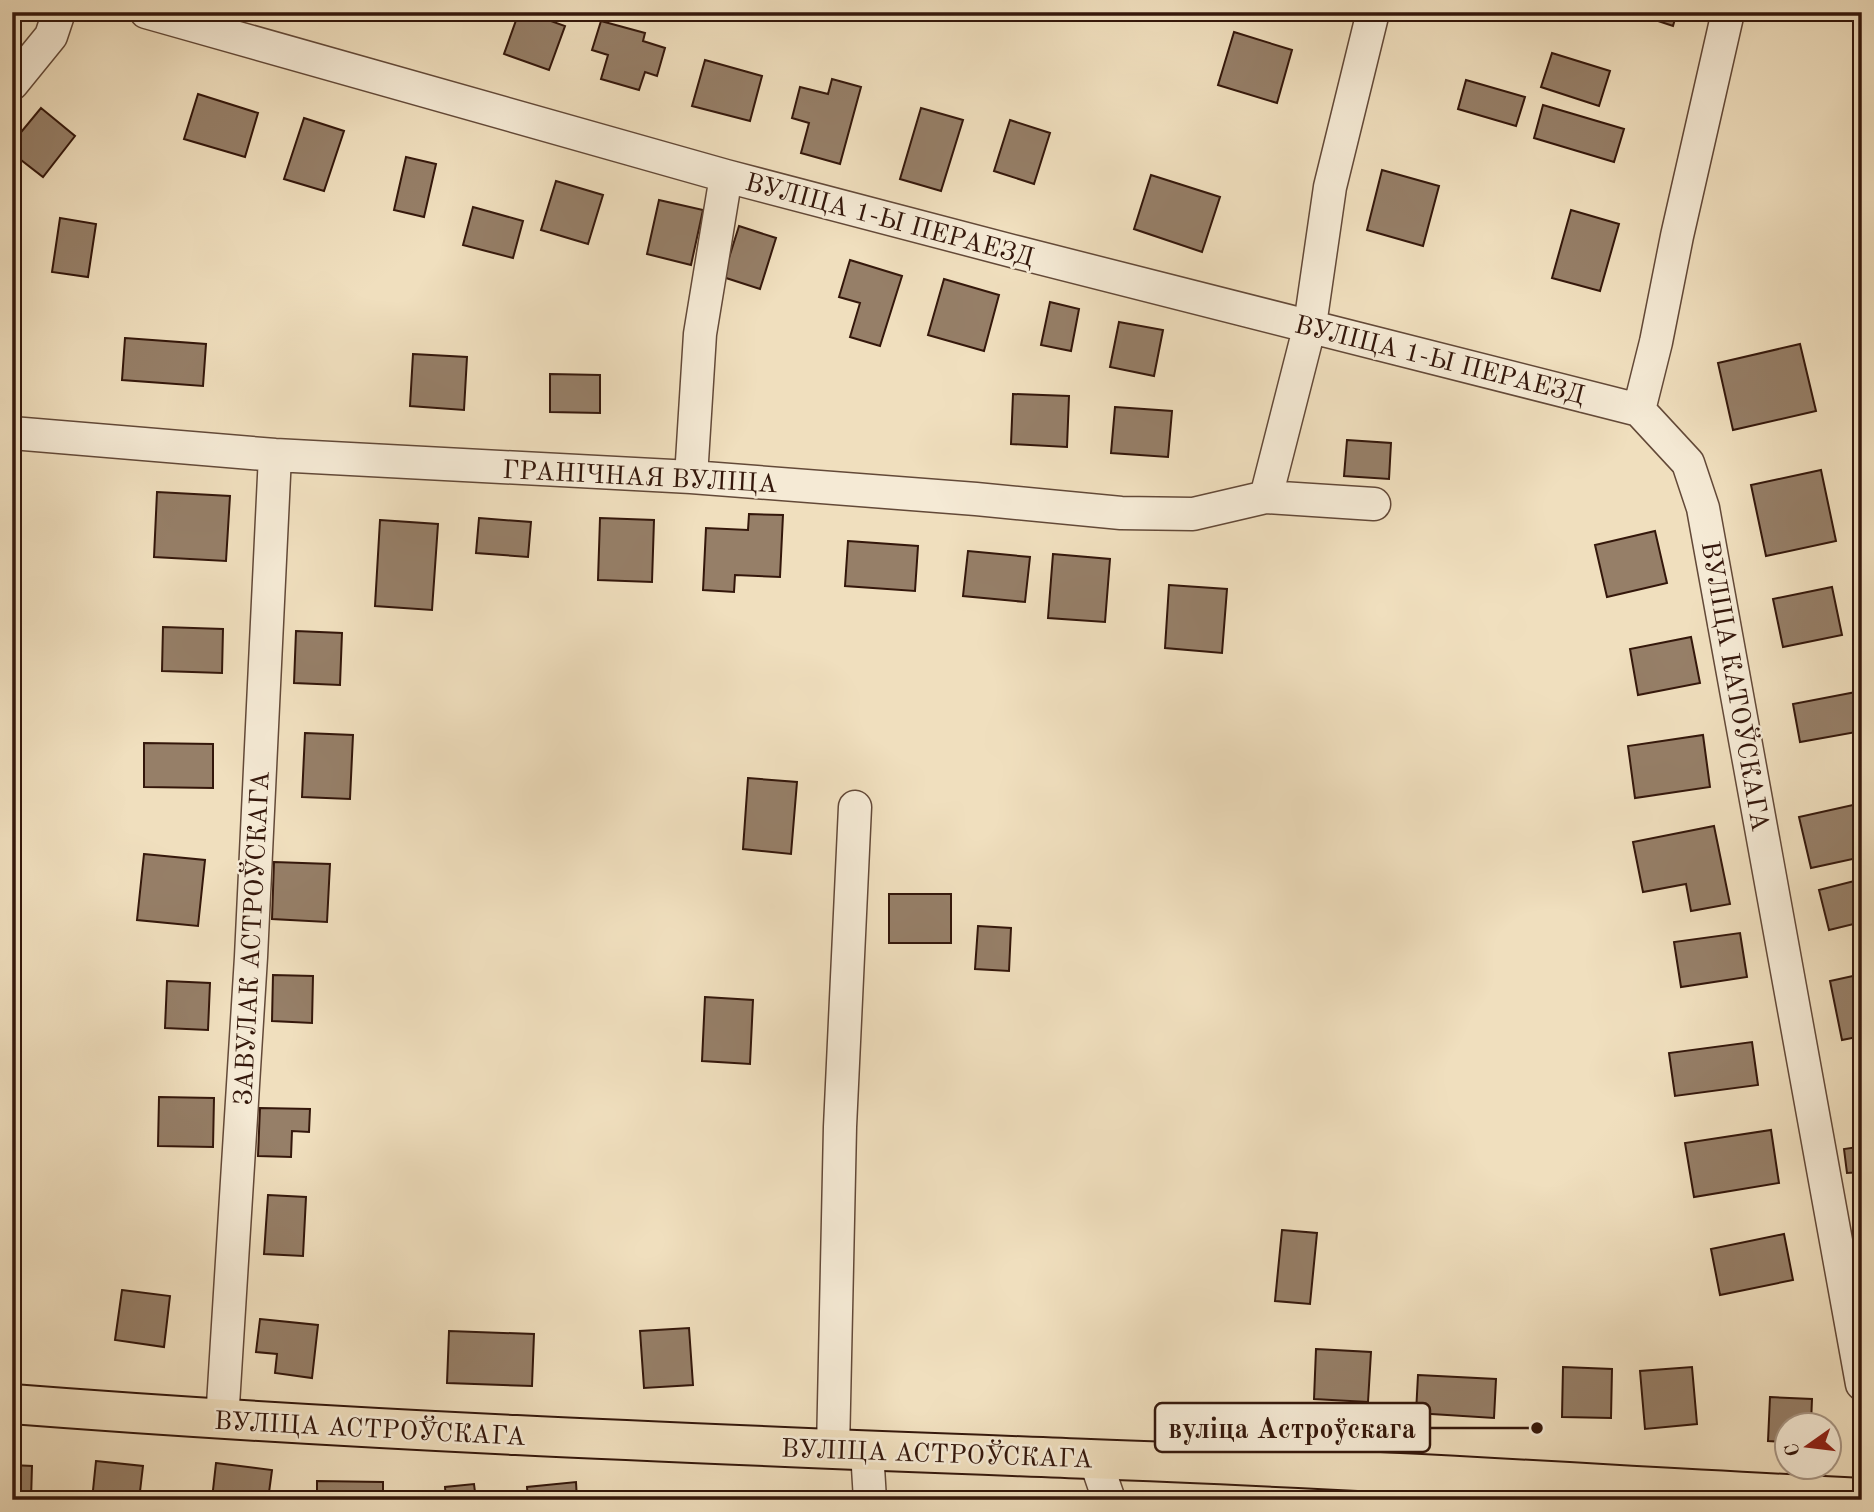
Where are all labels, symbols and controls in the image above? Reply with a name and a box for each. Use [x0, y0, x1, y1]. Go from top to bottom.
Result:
street label: ВУЛІЦА 1-Ы ПЕРАЕЗД [742, 170, 1037, 272]
street label: ВУЛІЦА 1-Ы ПЕРАЕЗД [1292, 312, 1587, 410]
street label: ГРАНІЧНАЯ ВУЛІЦА [502, 458, 778, 498]
street label: ВУЛІЦА КАТОЎСКАГА [1696, 539, 1777, 833]
street label: ЗАВУЛАК АСТРОЎСКАГА [226, 770, 275, 1106]
callout: вуліца Астроўскага [1155, 1403, 1430, 1452]
street label: ВУЛІЦА АСТРОЎСКАГА [213, 1404, 527, 1451]
north arrow [1772, 1410, 1842, 1480]
text: вуліца Астроўскага [1168, 1416, 1416, 1445]
street label: ВУЛІЦА АСТРОЎСКАГА [781, 1432, 1094, 1473]
text: С [1783, 1441, 1805, 1458]

